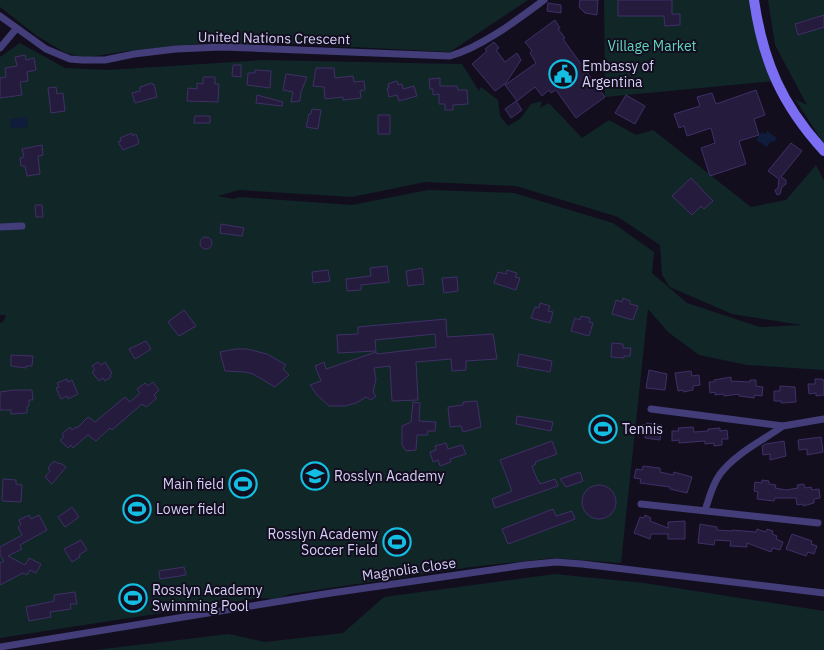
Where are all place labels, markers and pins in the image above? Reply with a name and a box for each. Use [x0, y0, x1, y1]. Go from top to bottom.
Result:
place label: Embassy of Argentina [582, 57, 654, 91]
public building icon: Embassy of Argentina [548, 59, 578, 89]
sports icon: Tennis [588, 414, 618, 444]
place label: Tennis [622, 420, 663, 438]
school or university icon: Rosslyn Academy [300, 461, 330, 491]
place label: Rosslyn Academy [334, 467, 444, 485]
sports icon: Main field [228, 469, 258, 499]
place label: Main field [163, 475, 224, 493]
sports icon: Lower field [122, 494, 152, 524]
place label: Lower field [156, 500, 225, 518]
place label: Rosslyn Academy Soccer Field [268, 525, 378, 559]
sports icon: Rosslyn Academy Soccer Field [382, 527, 412, 557]
place label: Rosslyn Academy Swimming Pool [152, 581, 262, 615]
sports icon: Rosslyn Academy Swimming Pool [118, 583, 148, 613]

